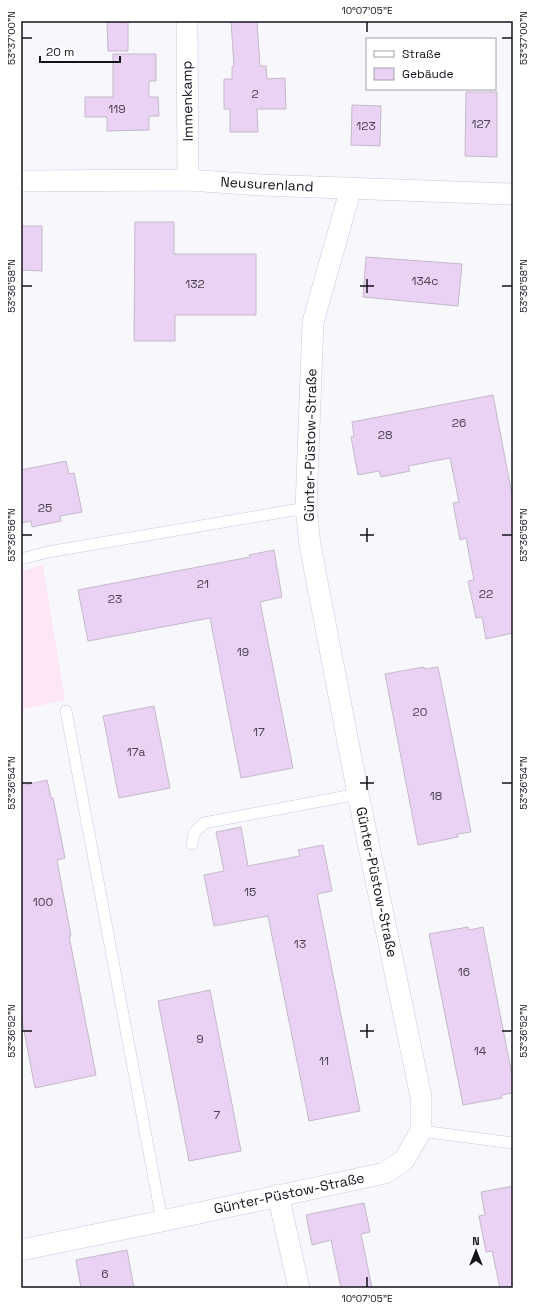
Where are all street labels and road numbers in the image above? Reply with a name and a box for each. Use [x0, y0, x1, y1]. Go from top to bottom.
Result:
street label: Immenkamp [177, 60, 197, 142]
street label: Neusurenland [220, 173, 314, 195]
street label: Günter-Püstow-Straße [300, 368, 320, 522]
street label: Günter-Püstow-Straße [352, 805, 402, 959]
street label: Günter-Püstow-Straße [212, 1168, 366, 1218]

